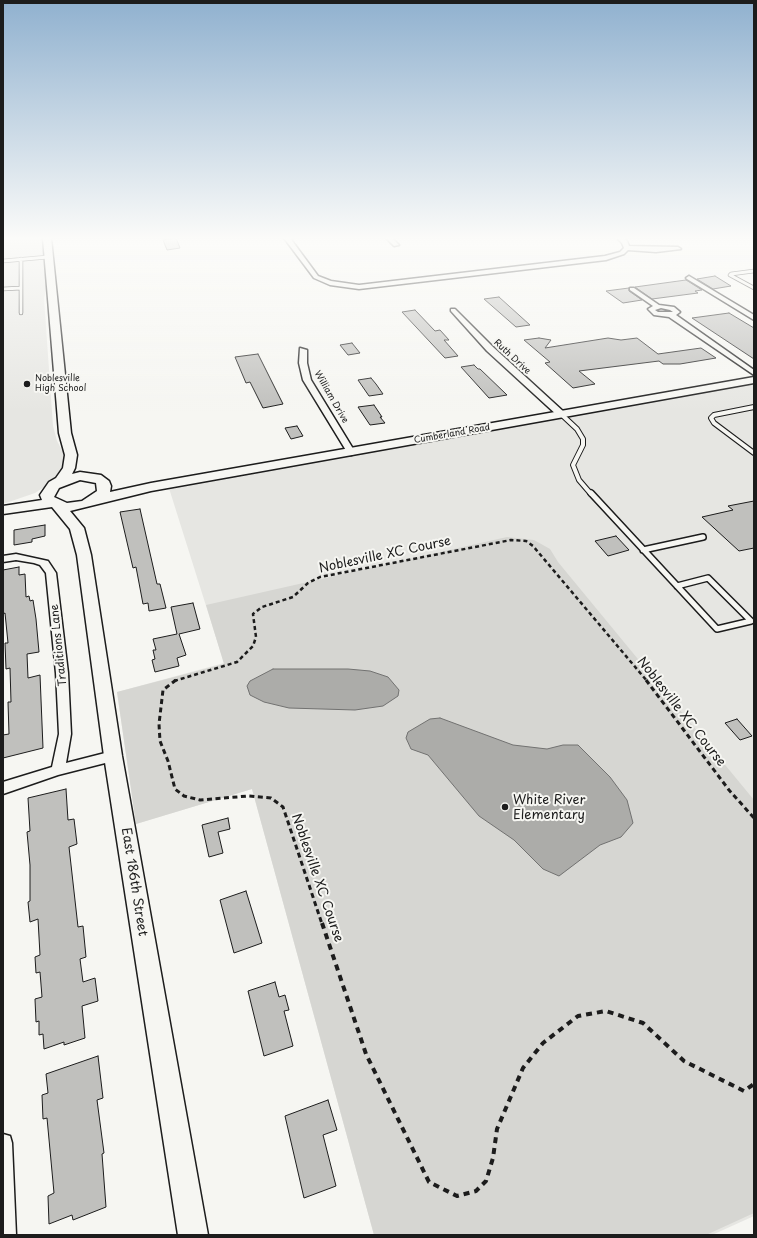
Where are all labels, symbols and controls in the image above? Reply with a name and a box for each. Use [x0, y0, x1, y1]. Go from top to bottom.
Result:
street label: Ruth Drive [491, 337, 533, 377]
street label: William Drive [312, 369, 350, 425]
place label: Noblesville High School [35, 374, 86, 395]
marker: Noblesville High School [22, 379, 32, 389]
street label: Cumberland Road [413, 422, 491, 446]
street label: Noblesville XC Course [318, 533, 452, 577]
street label: Traditions Lane [48, 603, 70, 687]
street label: Noblesville XC Course [633, 654, 729, 770]
place label: White River Elementary [513, 792, 585, 823]
marker: White River Elementary [500, 802, 510, 812]
street label: Noblesville XC Course [288, 812, 346, 944]
street label: East 186th Street [118, 827, 150, 937]

